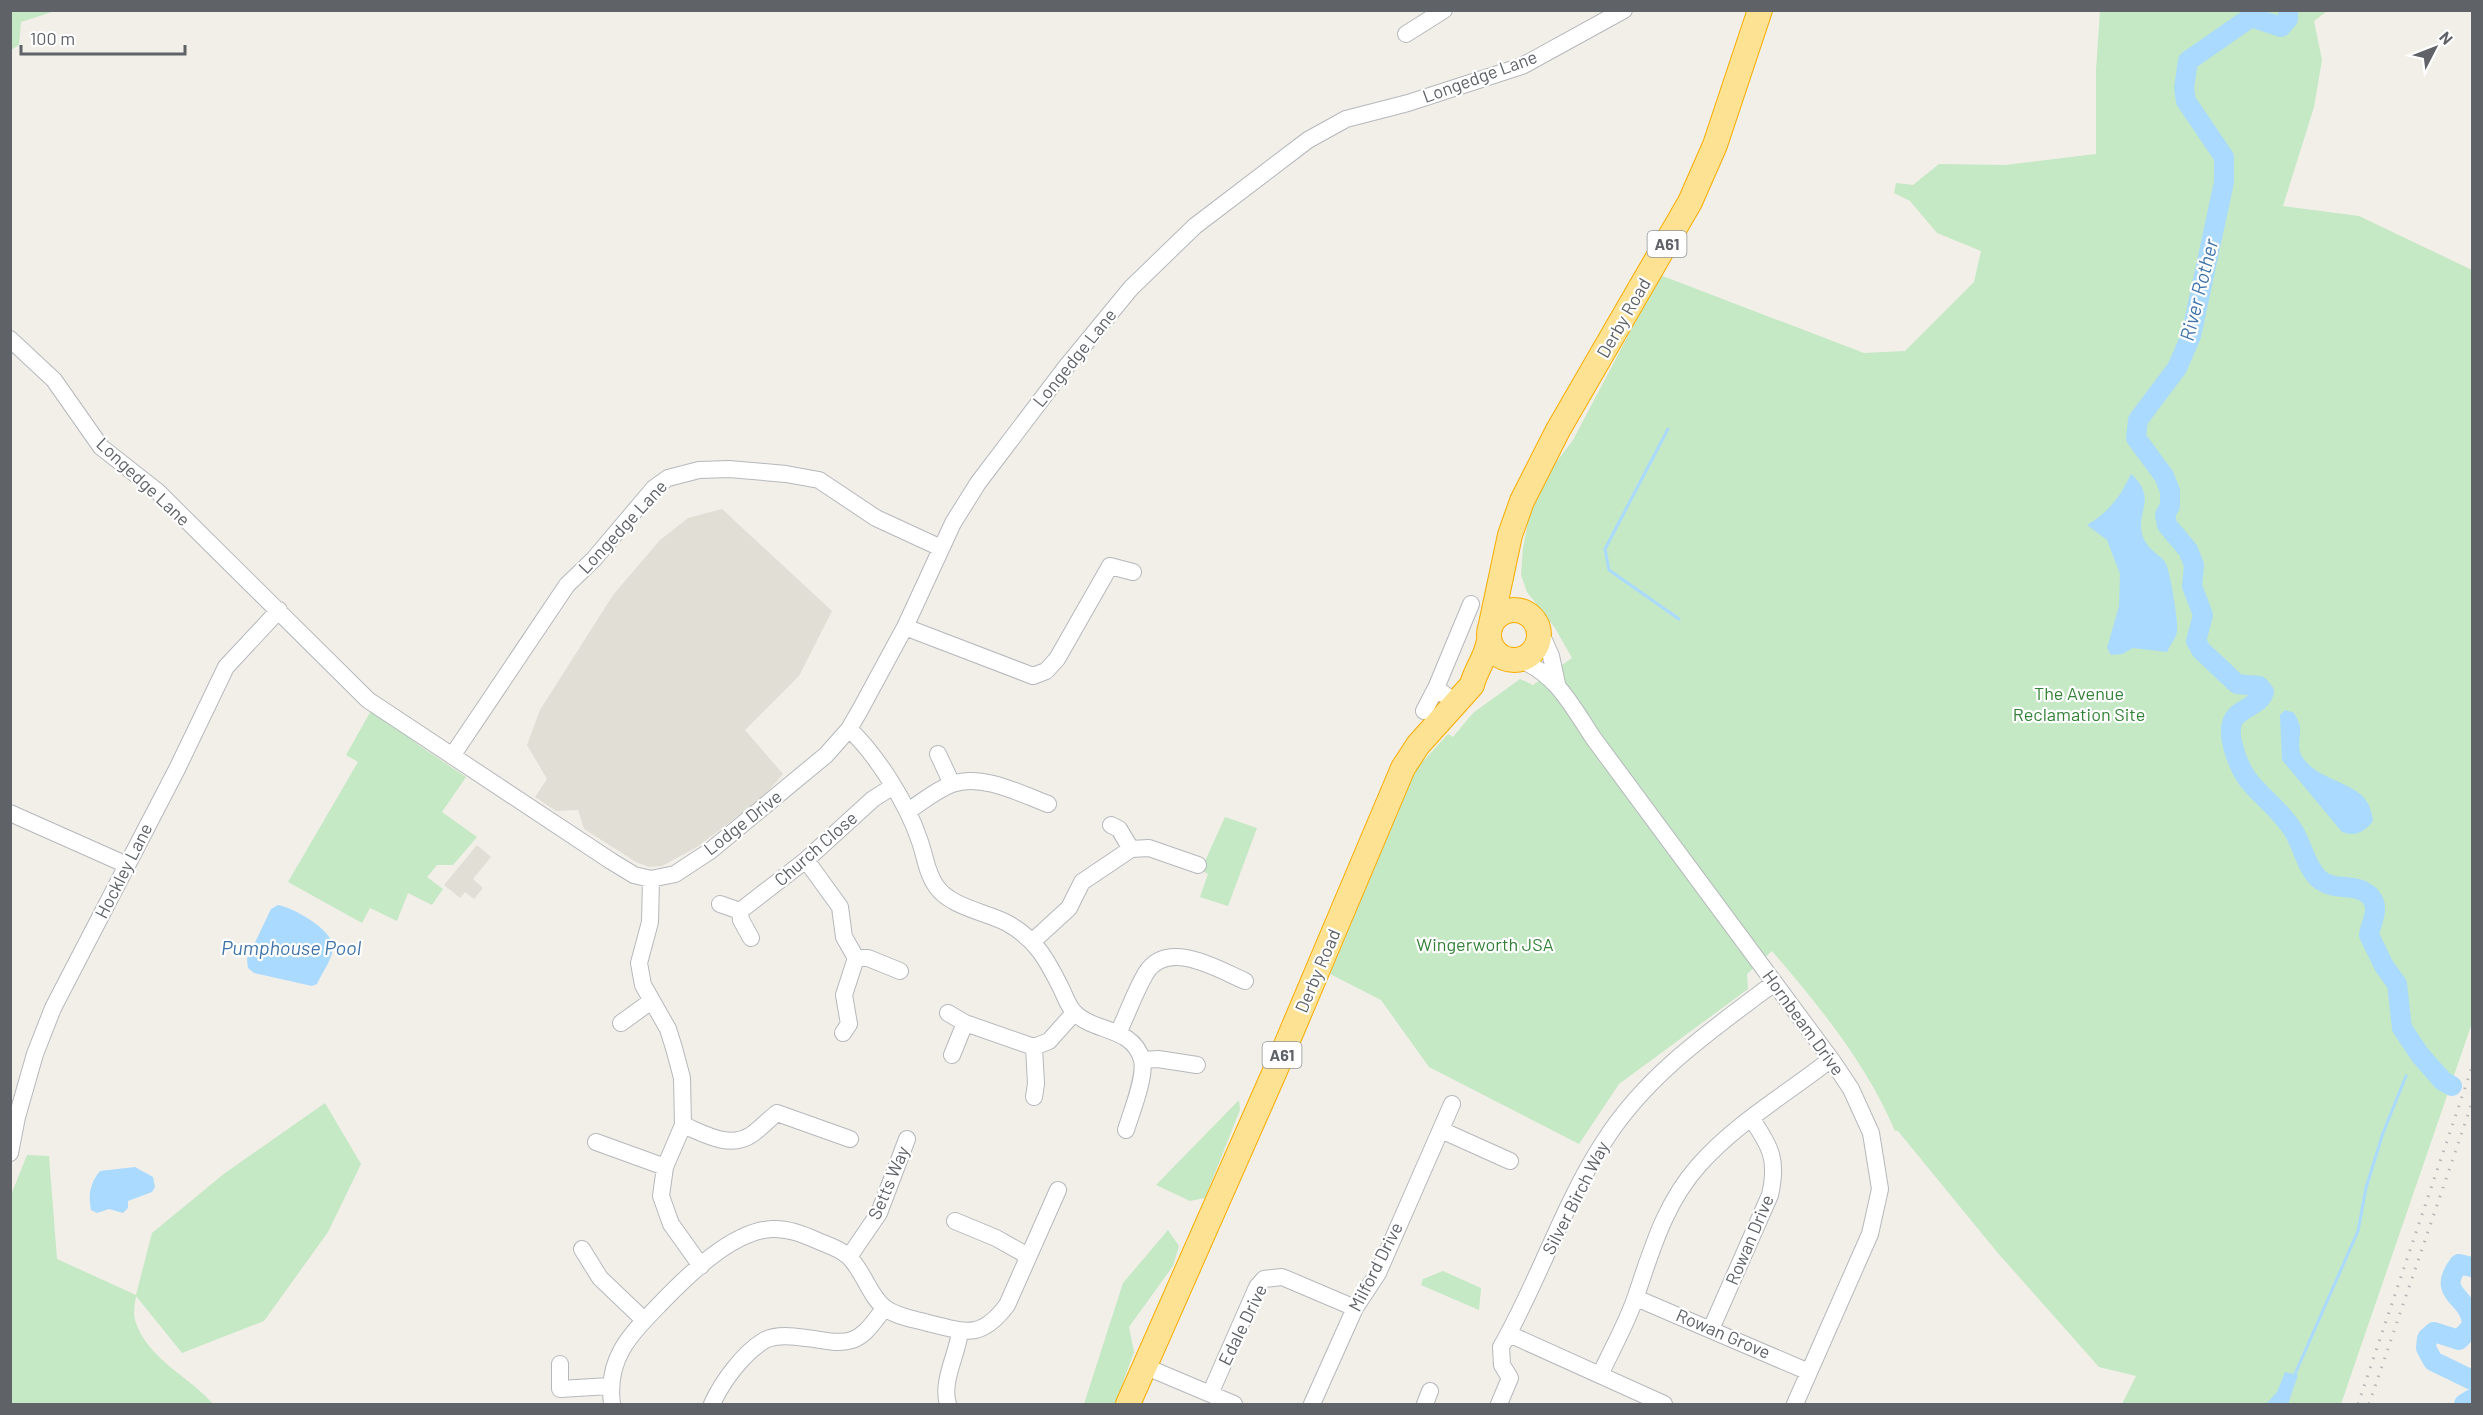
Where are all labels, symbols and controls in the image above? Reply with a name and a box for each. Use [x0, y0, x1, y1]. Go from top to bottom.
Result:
scale bar [21, 18, 184, 56]
north arrow [2405, 18, 2465, 78]
text: 100 m [30, 27, 75, 49]
text: N [2436, 27, 2457, 48]
street label: Longedge Lane [1419, 45, 1540, 107]
road number: A61 [1648, 231, 1686, 257]
water label: River Rother [2174, 235, 2222, 343]
street label: Derby Road [1591, 274, 1655, 361]
street label: Longedge Lane [1028, 304, 1121, 411]
street label: Longedge Lane [92, 432, 195, 530]
street label: Longedge Lane [573, 475, 671, 578]
park label: The Avenue Reclamation Site [2013, 682, 2145, 725]
street label: Lodge Drive [699, 785, 786, 859]
street label: Church Close [769, 806, 861, 890]
street label: Hockley Lane [90, 819, 157, 922]
street label: Derby Road [1290, 926, 1345, 1016]
park label: Wingerworth JSA [1416, 933, 1554, 955]
water label: Pumphouse Pool [221, 935, 362, 959]
street label: Hornbeam Drive [1758, 965, 1849, 1079]
road number: A61 [1262, 1042, 1302, 1068]
street label: Silver Birch Way [1537, 1137, 1613, 1258]
street label: Setts Way [863, 1143, 913, 1223]
street label: Rowan Drive [1720, 1191, 1778, 1288]
street label: Milford Drive [1343, 1218, 1407, 1315]
street label: Edale Drive [1213, 1280, 1271, 1369]
street label: Rowan Grove [1673, 1303, 1774, 1363]

